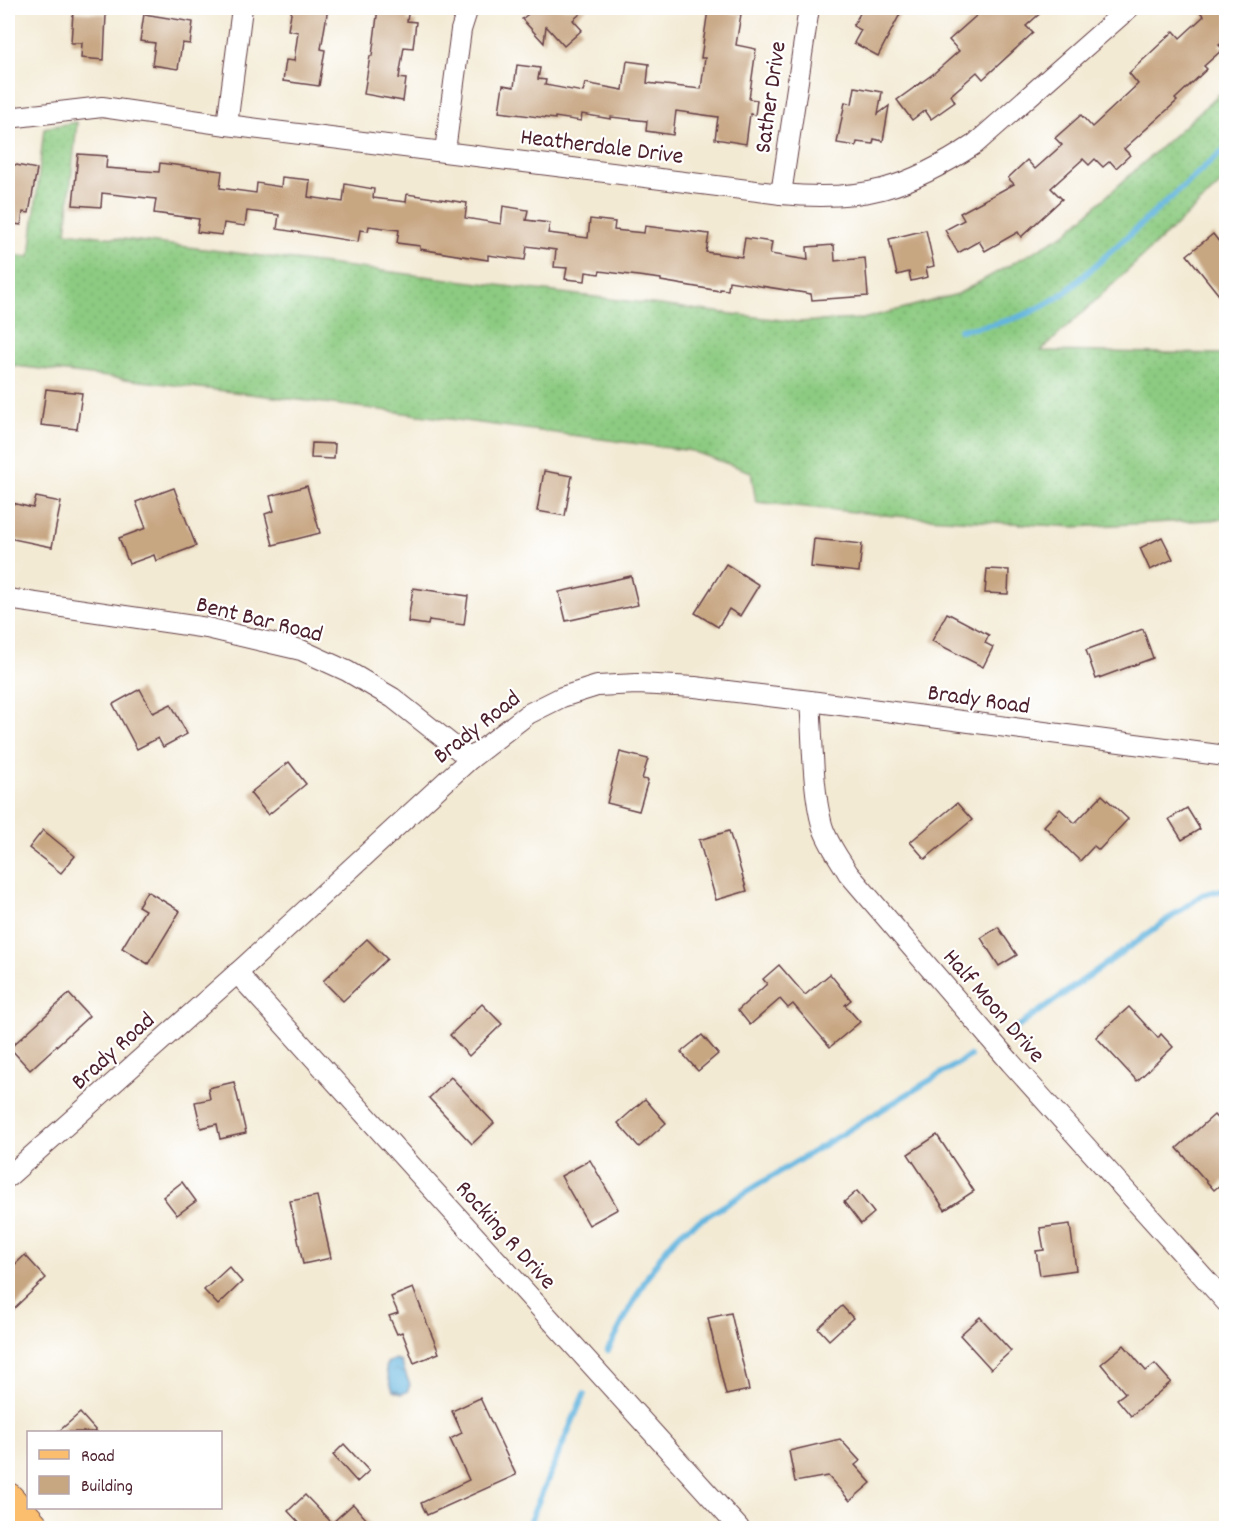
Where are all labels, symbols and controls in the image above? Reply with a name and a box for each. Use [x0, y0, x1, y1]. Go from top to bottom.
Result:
street label: Sather Drive [747, 39, 797, 156]
street label: Heatherdale Drive [518, 121, 685, 175]
street label: Bent Bar Road [192, 589, 326, 653]
street label: Brady Road [925, 677, 1032, 725]
street label: Brady Road [427, 683, 529, 773]
street label: Half Moon Drive [933, 942, 1052, 1072]
street label: Brady Road [64, 1005, 164, 1099]
street label: Rocking R Drive [446, 1174, 563, 1298]
legend [27, 1431, 222, 1509]
text: Road [81, 1445, 115, 1470]
text: Building [81, 1475, 133, 1500]

